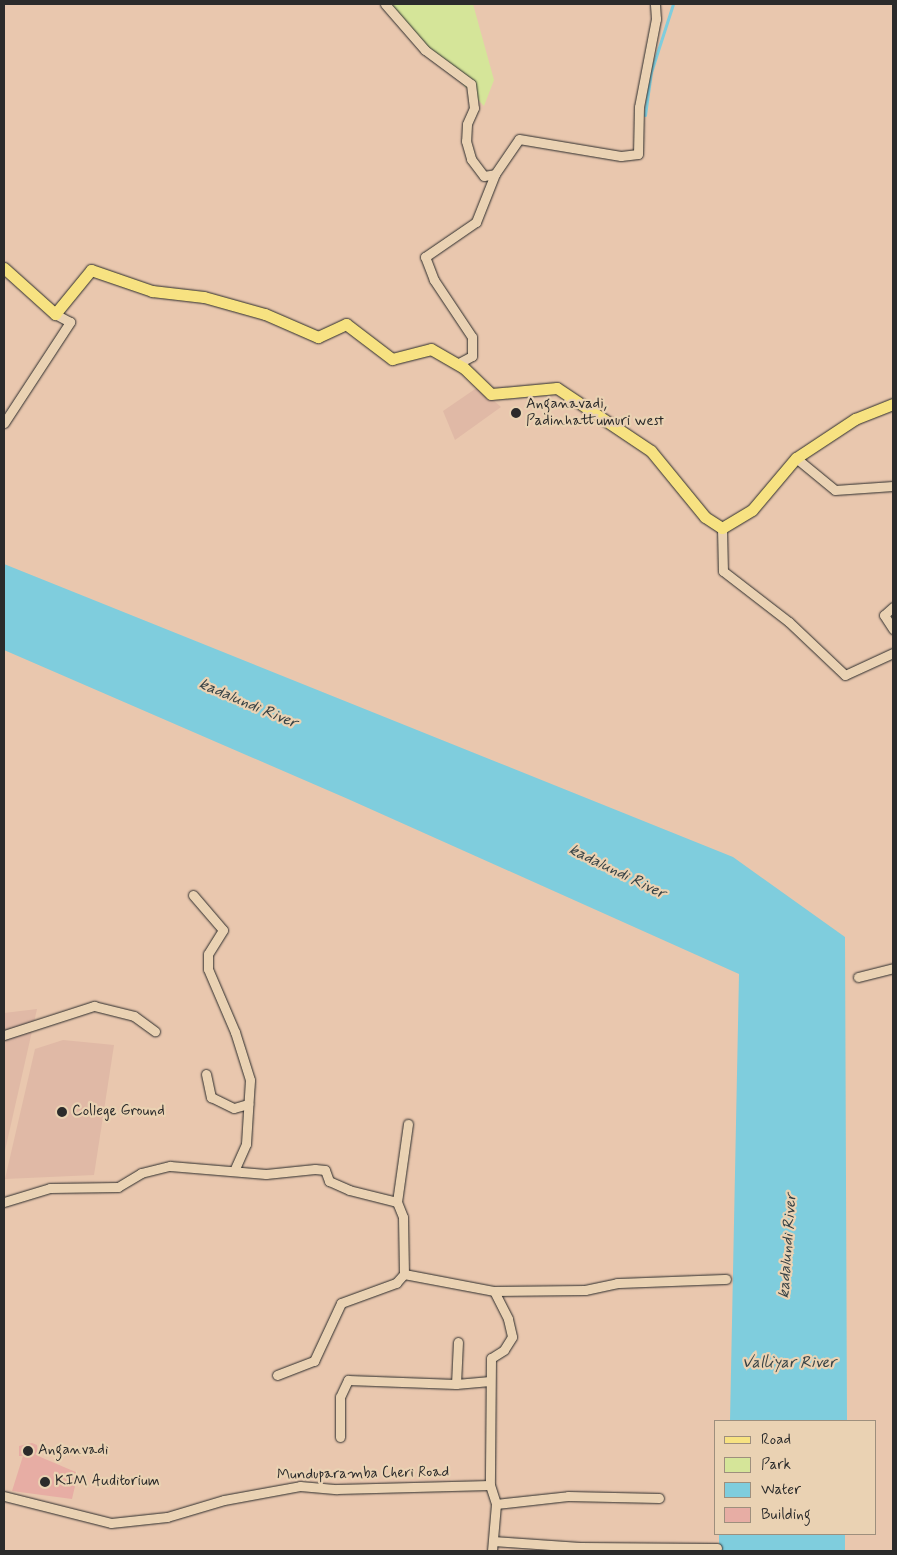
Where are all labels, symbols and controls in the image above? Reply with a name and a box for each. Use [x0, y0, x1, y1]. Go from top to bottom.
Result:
place label: Anganavadi, Padinhattumuri west [526, 395, 662, 430]
marker: Anganavadi, Padinhattumuri west [510, 407, 522, 419]
water label: kadalundi River [196, 675, 300, 733]
water label: kadalundi River [566, 841, 668, 903]
place label: College Ground [72, 1103, 165, 1121]
marker: College Ground [56, 1106, 68, 1118]
water label: kadalundi River [775, 1193, 801, 1299]
water label: Valliyar River [742, 1353, 836, 1373]
legend [714, 1420, 877, 1535]
text: Road [761, 1430, 791, 1450]
place label: Anganvadi [38, 1442, 108, 1460]
marker: Anganvadi [22, 1445, 34, 1457]
text: Park [761, 1455, 791, 1475]
street label: Munduparamba Cheri Road [275, 1463, 451, 1485]
place label: KIM Auditorium [55, 1473, 159, 1491]
marker: KIM Auditorium [39, 1476, 51, 1488]
text: Water [761, 1480, 801, 1500]
text: Building [761, 1505, 811, 1525]

